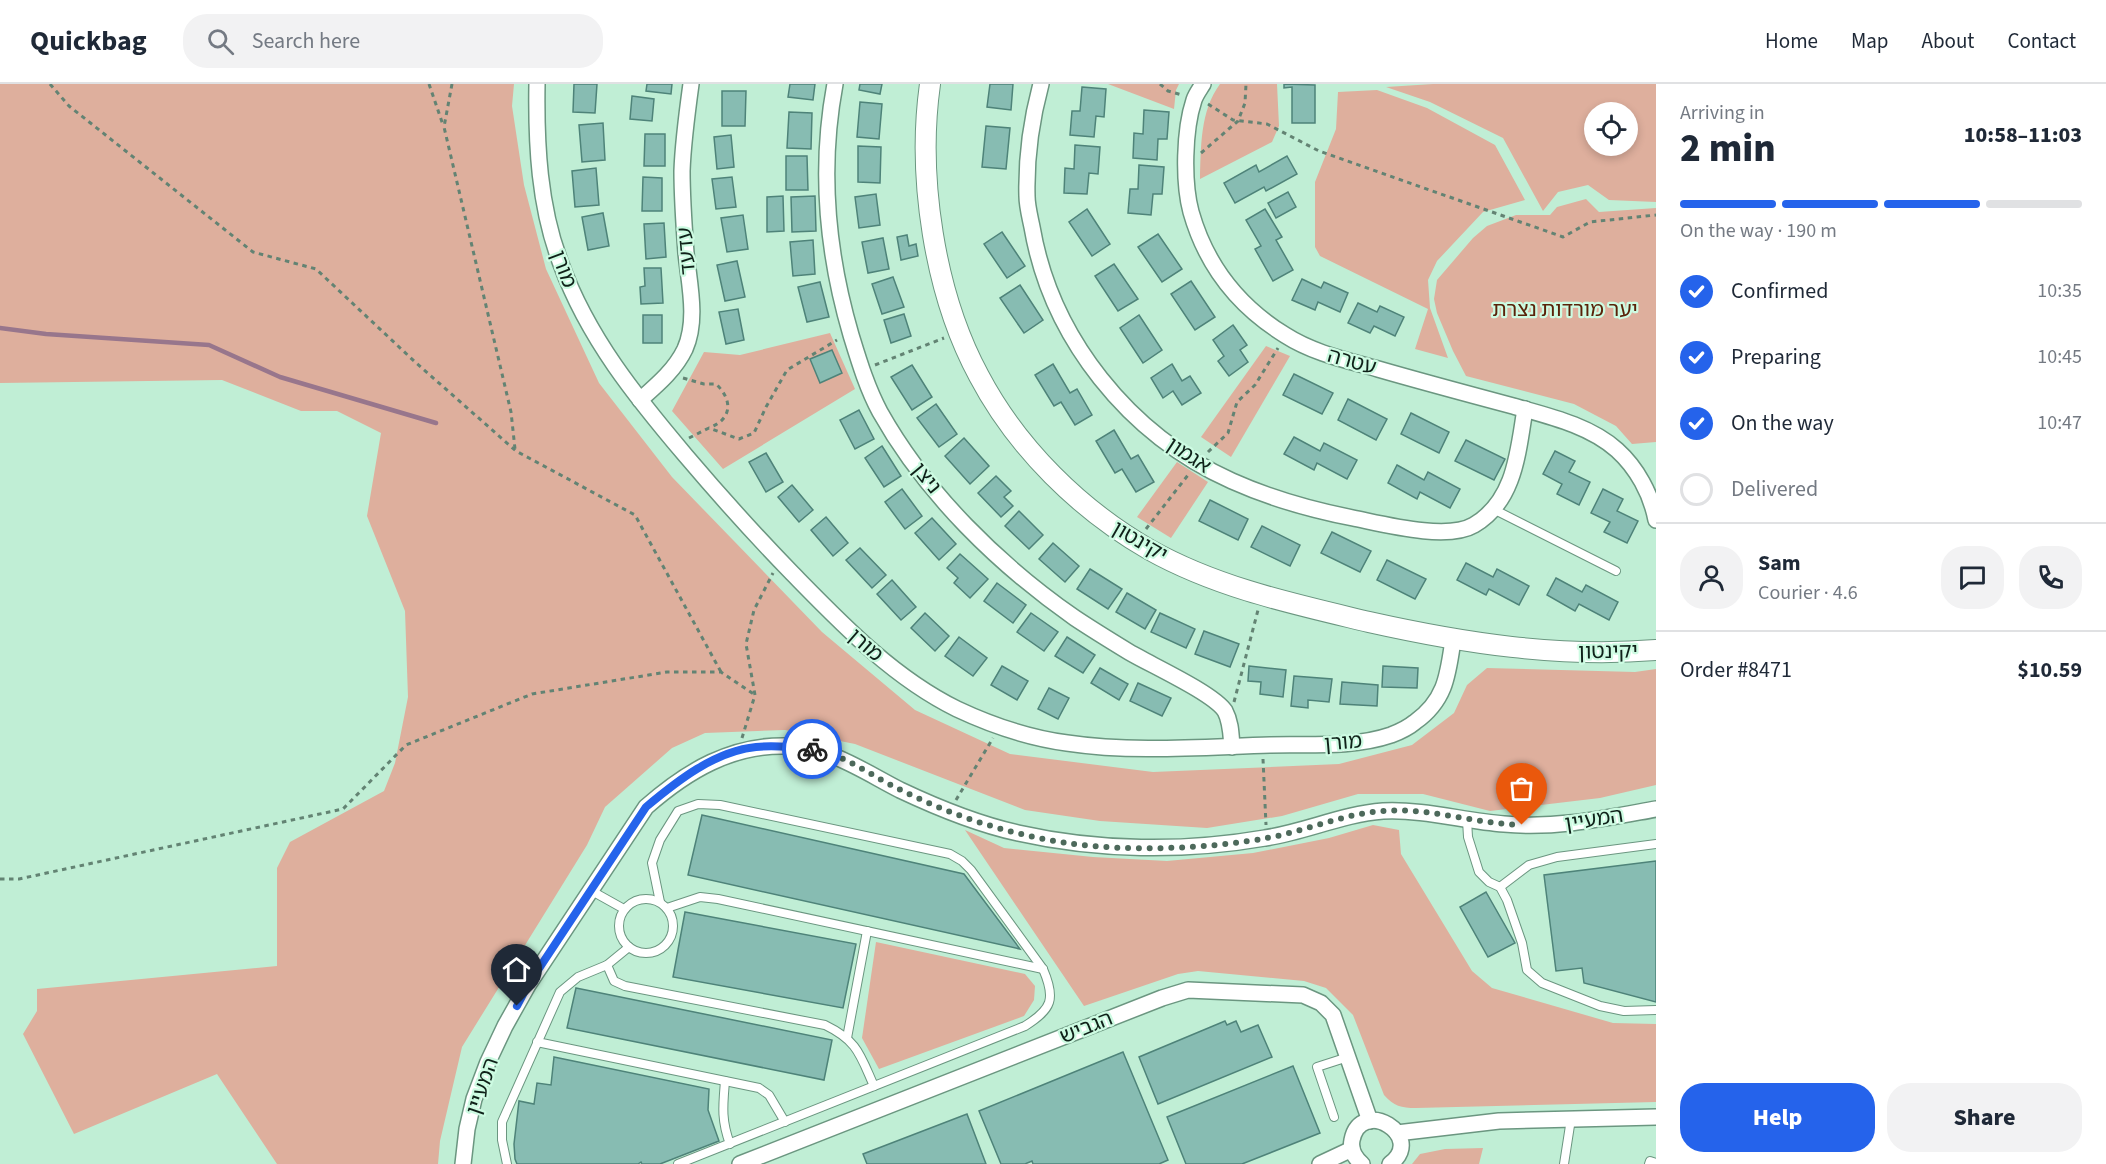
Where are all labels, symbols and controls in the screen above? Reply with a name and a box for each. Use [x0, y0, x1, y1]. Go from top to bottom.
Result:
search box [183, 14, 603, 68]
text: Quickbag [30, 21, 147, 61]
icon: search [204, 25, 237, 58]
text: Search here [252, 25, 360, 57]
text: Home [1765, 26, 1818, 56]
text: Map [1851, 26, 1889, 56]
text: About [1922, 26, 1974, 56]
text: Contact [2007, 26, 2076, 56]
text: Arriving in [1680, 99, 1765, 127]
map controls [1584, 102, 1638, 156]
button: locate [1584, 102, 1638, 156]
text: 10:58–11:03 [1964, 119, 2082, 151]
text: 2 min [1680, 121, 1776, 177]
text: On the way · 190 m [1680, 217, 1837, 245]
street label: עדעד [669, 226, 703, 276]
street label: מורן [543, 246, 585, 292]
icon: check [1680, 275, 1713, 308]
text: Confirmed [1731, 275, 1828, 307]
text: 10:35 [2037, 277, 2082, 305]
park label: יער מורדות נצרת [1492, 294, 1638, 324]
street label: עטרה [1324, 340, 1380, 382]
icon: check [1680, 341, 1713, 374]
text: Preparing [1731, 341, 1821, 373]
text: 10:45 [2037, 343, 2082, 371]
icon: check [1680, 407, 1713, 440]
text: On the way [1731, 407, 1834, 439]
text: 10:47 [2037, 409, 2082, 437]
street label: אגמון [1161, 429, 1217, 481]
street label: ניצן [905, 456, 949, 500]
text: Delivered [1731, 473, 1818, 505]
street label: יקינטון [1107, 513, 1173, 569]
button: person [1680, 546, 1743, 609]
button: chat [1941, 546, 2004, 609]
button: phone [2019, 546, 2082, 609]
text: Sam [1758, 547, 1801, 579]
text: Courier · 4.6 [1758, 579, 1858, 607]
street label: מורן [842, 621, 890, 669]
street label: יקינטון [1578, 635, 1638, 667]
text: Order #8471 [1680, 654, 1792, 686]
text: $10.59 [2017, 654, 2082, 686]
courier [782, 719, 842, 779]
street label: מורן [1323, 725, 1363, 759]
icon: bike [796, 733, 829, 766]
pin [1496, 763, 1547, 825]
icon: bag [1505, 772, 1538, 805]
street label: המעיין [1563, 800, 1625, 838]
pin [491, 944, 542, 1006]
icon: home [500, 953, 533, 986]
street label: הגביש [1055, 1003, 1117, 1051]
street label: המעיין [458, 1053, 506, 1119]
button: Help [1680, 1083, 1875, 1152]
button: Share [1887, 1083, 2082, 1152]

